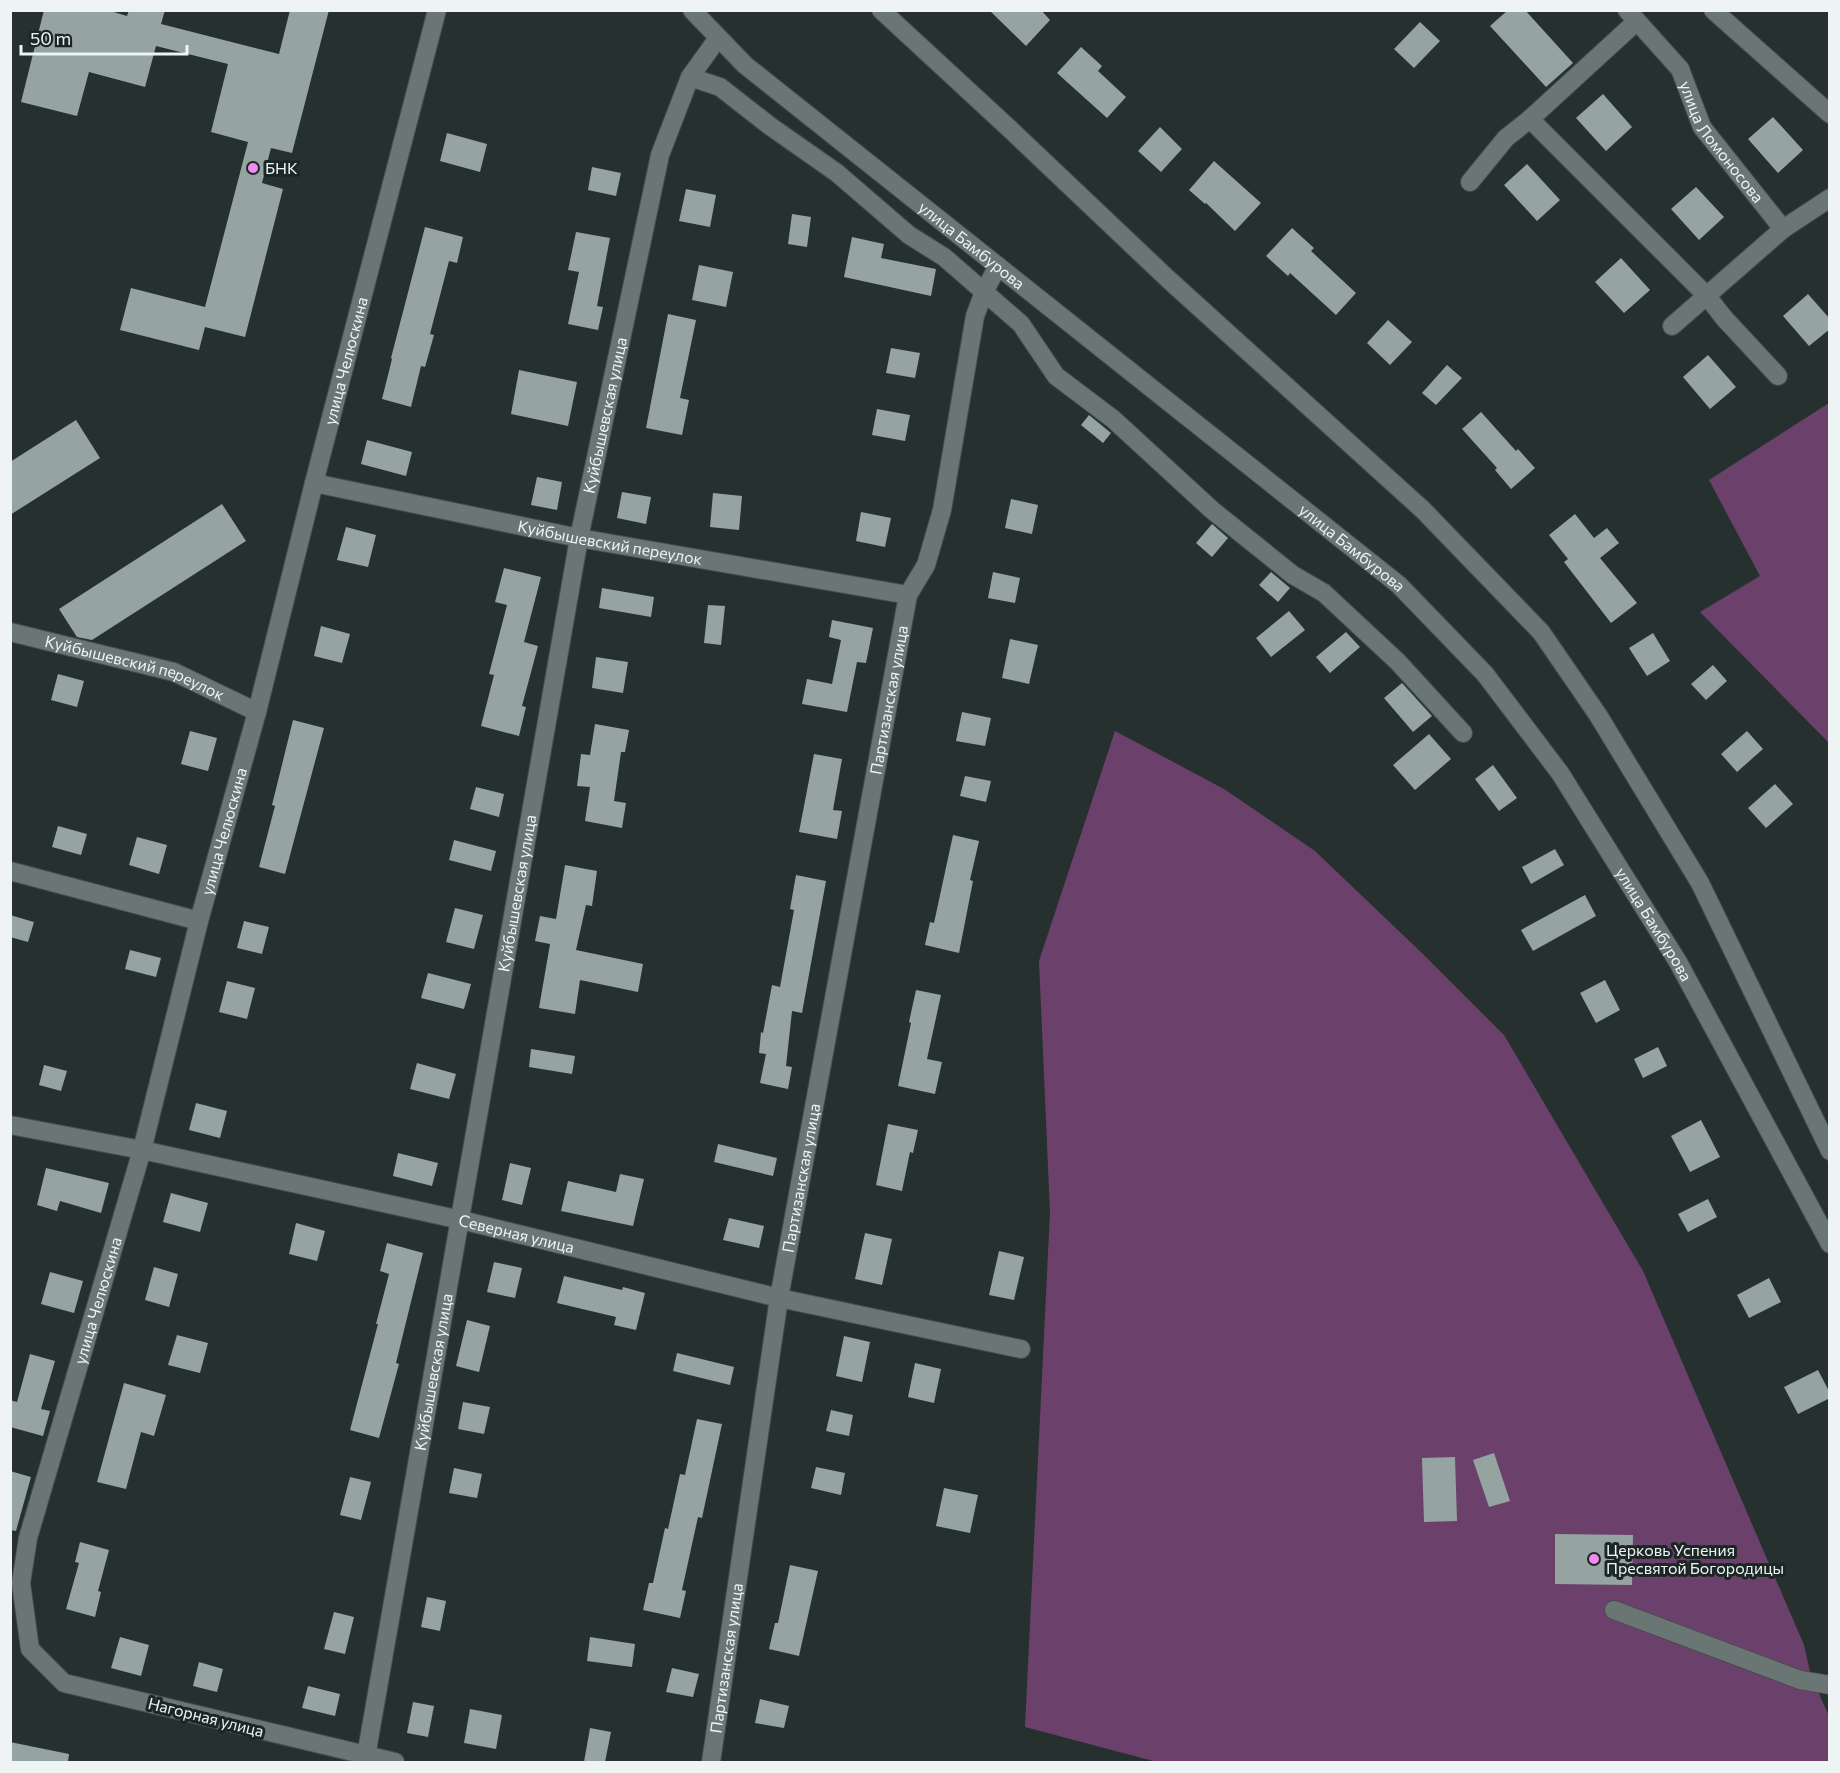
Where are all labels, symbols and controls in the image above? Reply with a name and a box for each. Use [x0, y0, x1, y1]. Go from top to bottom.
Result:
scale bar [21, 18, 188, 56]
text: 50 m [30, 27, 71, 49]
street label: улица Ломоносова [1676, 78, 1768, 206]
place label: БНК [265, 158, 298, 177]
marker: БНК [246, 161, 260, 175]
street label: улица Бамбурова [915, 197, 1029, 293]
street label: улица Челюскина [320, 295, 371, 427]
street label: Куйбышевская улица [579, 335, 630, 495]
street label: улица Бамбурова [1296, 499, 1410, 595]
street label: Куйбышевский переулок [516, 516, 704, 568]
street label: Партизанская улица [865, 624, 911, 776]
street label: Куйбышевский переулок [43, 631, 228, 704]
street label: улица Челюскина [197, 765, 250, 897]
street label: Куйбышевская улица [493, 813, 539, 973]
street label: улица Бамбурова [1612, 864, 1696, 984]
street label: Партизанская улица [778, 1102, 824, 1254]
street label: Северная улица [457, 1210, 576, 1256]
street label: улица Челюскина [70, 1235, 125, 1366]
street label: Куйбышевская улица [410, 1292, 456, 1452]
place label: Церковь Успения Пресвятой Богородицы [1606, 1540, 1784, 1577]
marker: Церковь Успения Пресвятой Богородицы [1587, 1552, 1601, 1566]
street label: Партизанская улица [705, 1582, 746, 1734]
street label: Нагорная улица [146, 1693, 266, 1740]

